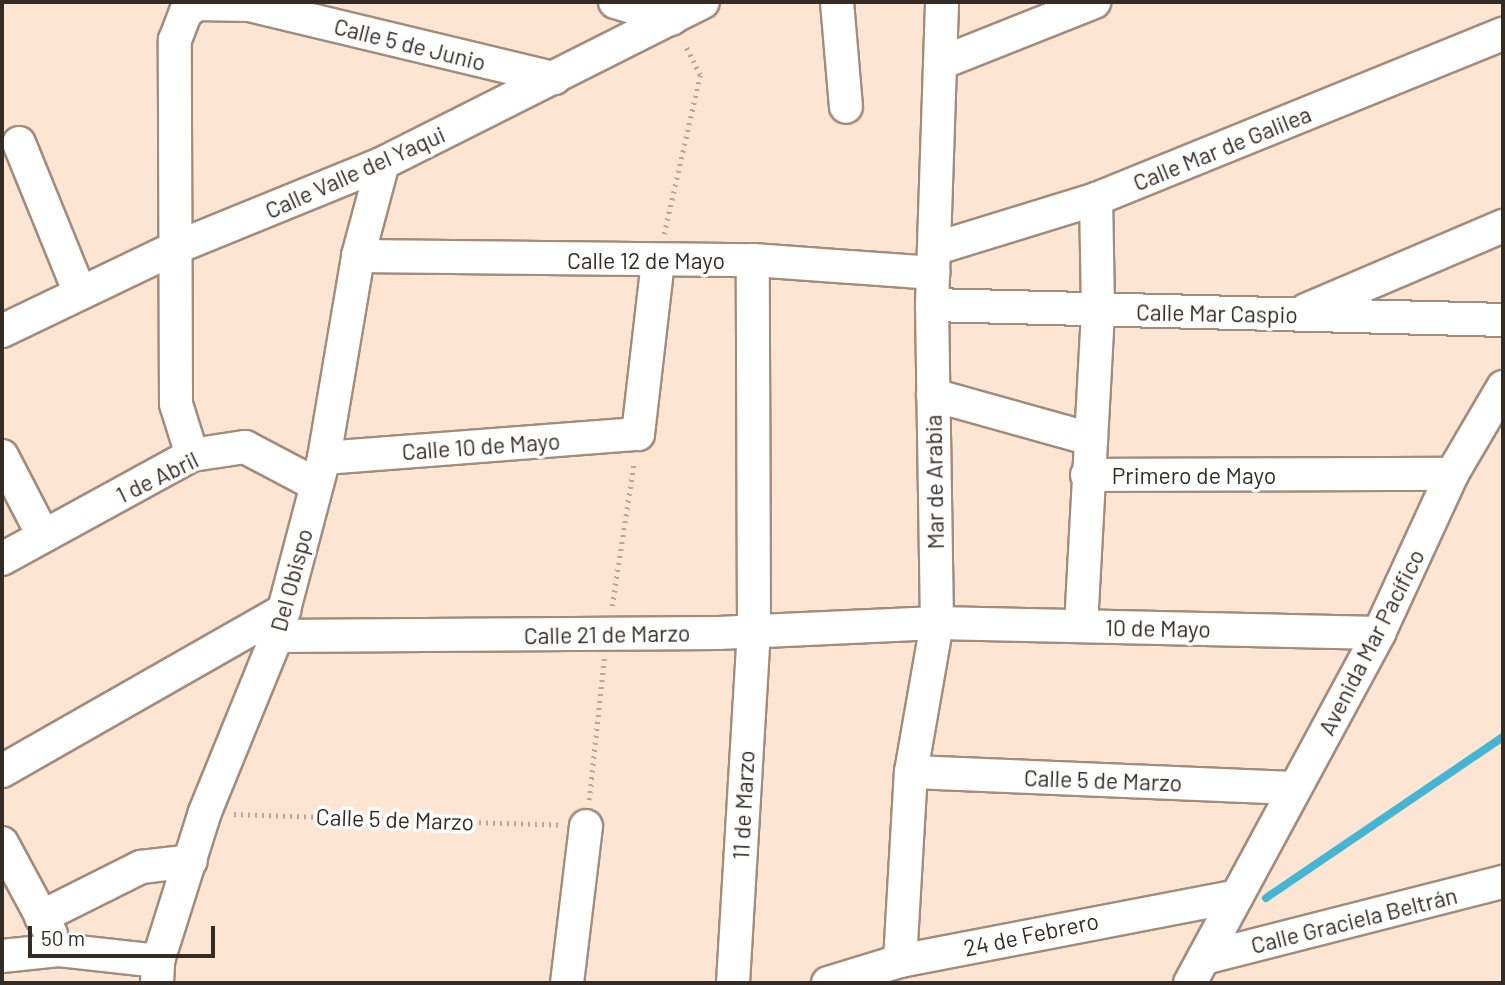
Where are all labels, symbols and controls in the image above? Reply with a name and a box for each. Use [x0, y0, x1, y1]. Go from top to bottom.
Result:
street label: Calle 5 de Junio [331, 12, 489, 76]
street label: Calle Mar de Galilea [1129, 100, 1315, 196]
street label: Calle Valle del Yaqui [261, 120, 449, 224]
street label: Calle 12 de Mayo [567, 246, 725, 274]
street label: Calle Mar Caspio [1136, 298, 1298, 328]
street label: Mar de Arabia [919, 414, 949, 550]
street label: Calle 10 de Mayo [401, 427, 561, 465]
street label: 1 de Abril [111, 445, 203, 509]
street label: Primero de Mayo [1112, 461, 1276, 489]
street label: Del Obispo [264, 526, 318, 634]
street label: Avenida Mar Pacífico [1312, 544, 1430, 740]
street label: 10 de Mayo [1105, 613, 1211, 643]
street label: Calle 21 de Marzo [524, 619, 690, 649]
street label: 11 de Marzo [726, 750, 760, 860]
street label: Calle 5 de Marzo [1023, 763, 1183, 797]
street label: Calle 5 de Marzo [315, 802, 475, 836]
street label: Calle Graciela Beltrán [1248, 881, 1460, 959]
street label: 24 de Febrero [961, 906, 1101, 962]
scale bar [32, 912, 219, 956]
text: 50 m [41, 925, 85, 950]

